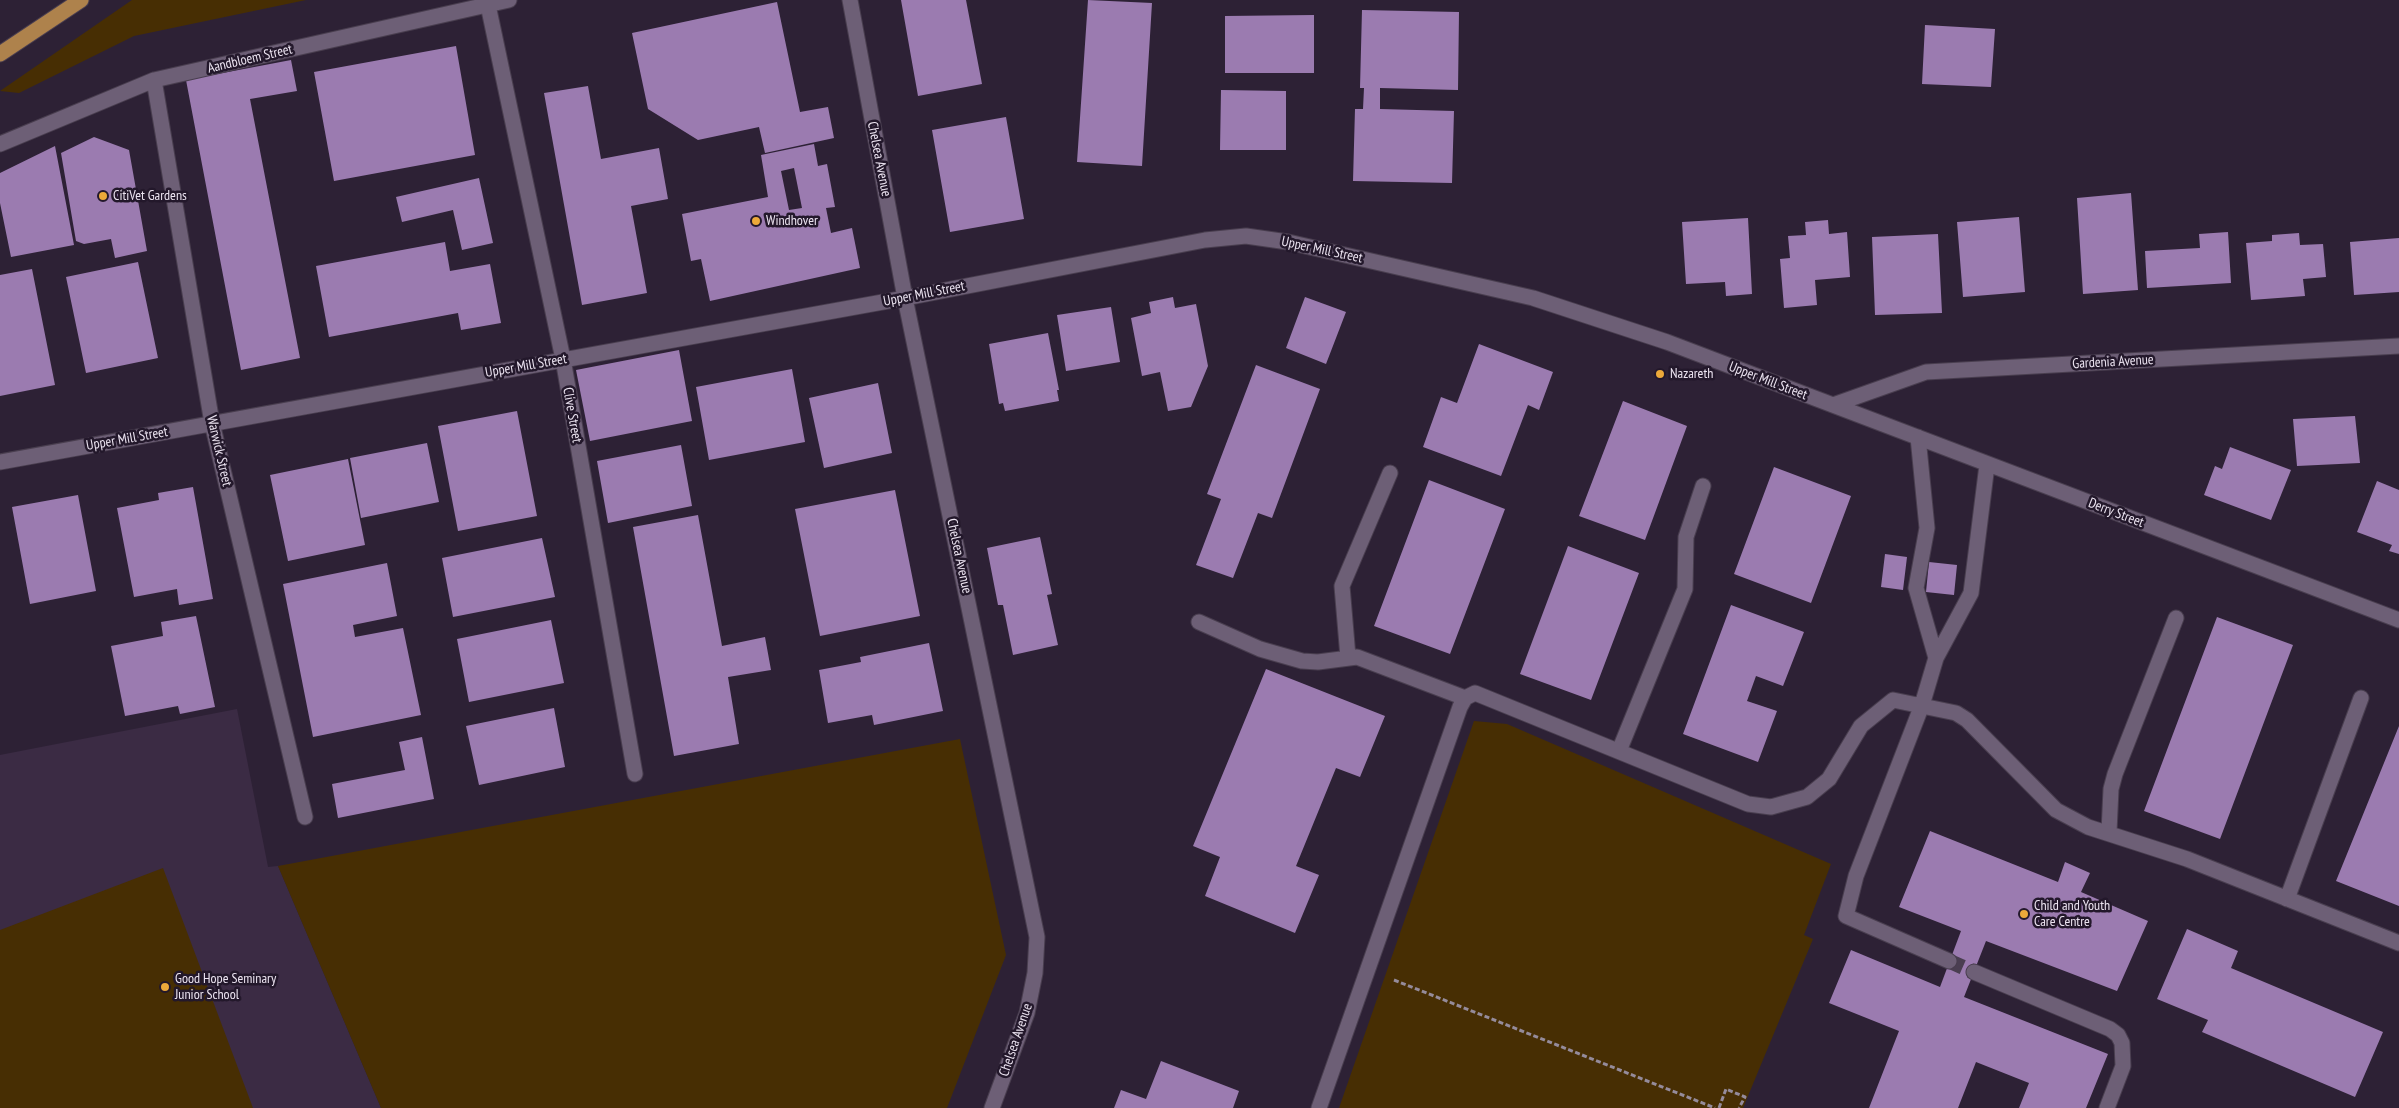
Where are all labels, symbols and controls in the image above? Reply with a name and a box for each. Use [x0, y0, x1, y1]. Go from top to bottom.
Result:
street label: Aandbloem Street [206, 41, 294, 77]
street label: Chelsea Avenue [863, 120, 895, 198]
place label: CitiVet Gardens [113, 188, 187, 204]
marker: CitiVet Gardens [97, 190, 109, 202]
place label: Windhover [766, 213, 818, 229]
marker: Windhover [750, 215, 762, 227]
street label: Upper Mill Street [1280, 233, 1364, 267]
street label: Upper Mill Street [882, 278, 966, 310]
street label: Upper Mill Street [484, 351, 568, 381]
street label: Gardenia Avenue [2072, 351, 2154, 373]
street label: Upper Mill Street [1726, 358, 1810, 404]
place label: Nazareth [1670, 366, 1713, 382]
marker: Nazareth [1654, 368, 1666, 380]
street label: Clive Street [559, 386, 585, 444]
street label: Warwick Street [203, 414, 235, 488]
street label: Upper Mill Street [85, 424, 169, 454]
street label: Derry Street [2086, 495, 2146, 531]
street label: Chelsea Avenue [943, 517, 975, 595]
place label: Child and Youth Care Centre [2034, 898, 2110, 930]
marker: Child and Youth Care Centre [2018, 908, 2030, 920]
place label: Good Hope Seminary Junior School [175, 971, 276, 1004]
marker: Good Hope Seminary Junior School [159, 981, 171, 993]
street label: Chelsea Avenue [996, 1001, 1036, 1079]

